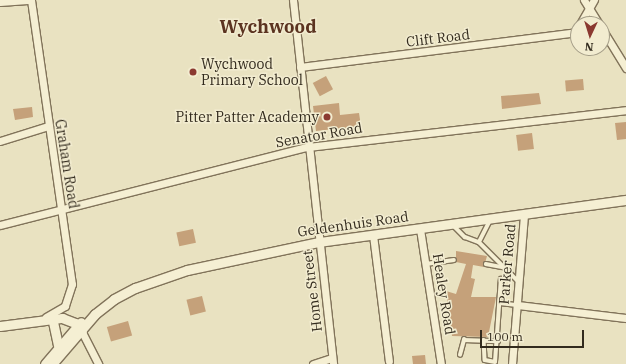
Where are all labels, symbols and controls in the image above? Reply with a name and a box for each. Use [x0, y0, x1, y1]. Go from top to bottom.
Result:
district label: Wychwood [219, 16, 317, 38]
north arrow [570, 16, 610, 56]
street label: Clift Road [405, 26, 471, 50]
text: N [584, 40, 594, 54]
place label: Wychwood Primary School [201, 56, 303, 88]
marker: Wychwood Primary School [188, 67, 198, 77]
place label: Pitter Patter Academy [175, 109, 319, 125]
marker: Pitter Patter Academy [322, 112, 332, 122]
street label: Graham Road [52, 118, 82, 210]
street label: Senator Road [274, 119, 364, 151]
street label: Geldenhuis Road [296, 208, 410, 240]
street label: Parker Road [495, 223, 519, 305]
street label: Home Street [299, 249, 325, 333]
street label: Healey Road [429, 252, 459, 336]
scale bar [482, 322, 586, 348]
text: 100 m [487, 329, 523, 344]

